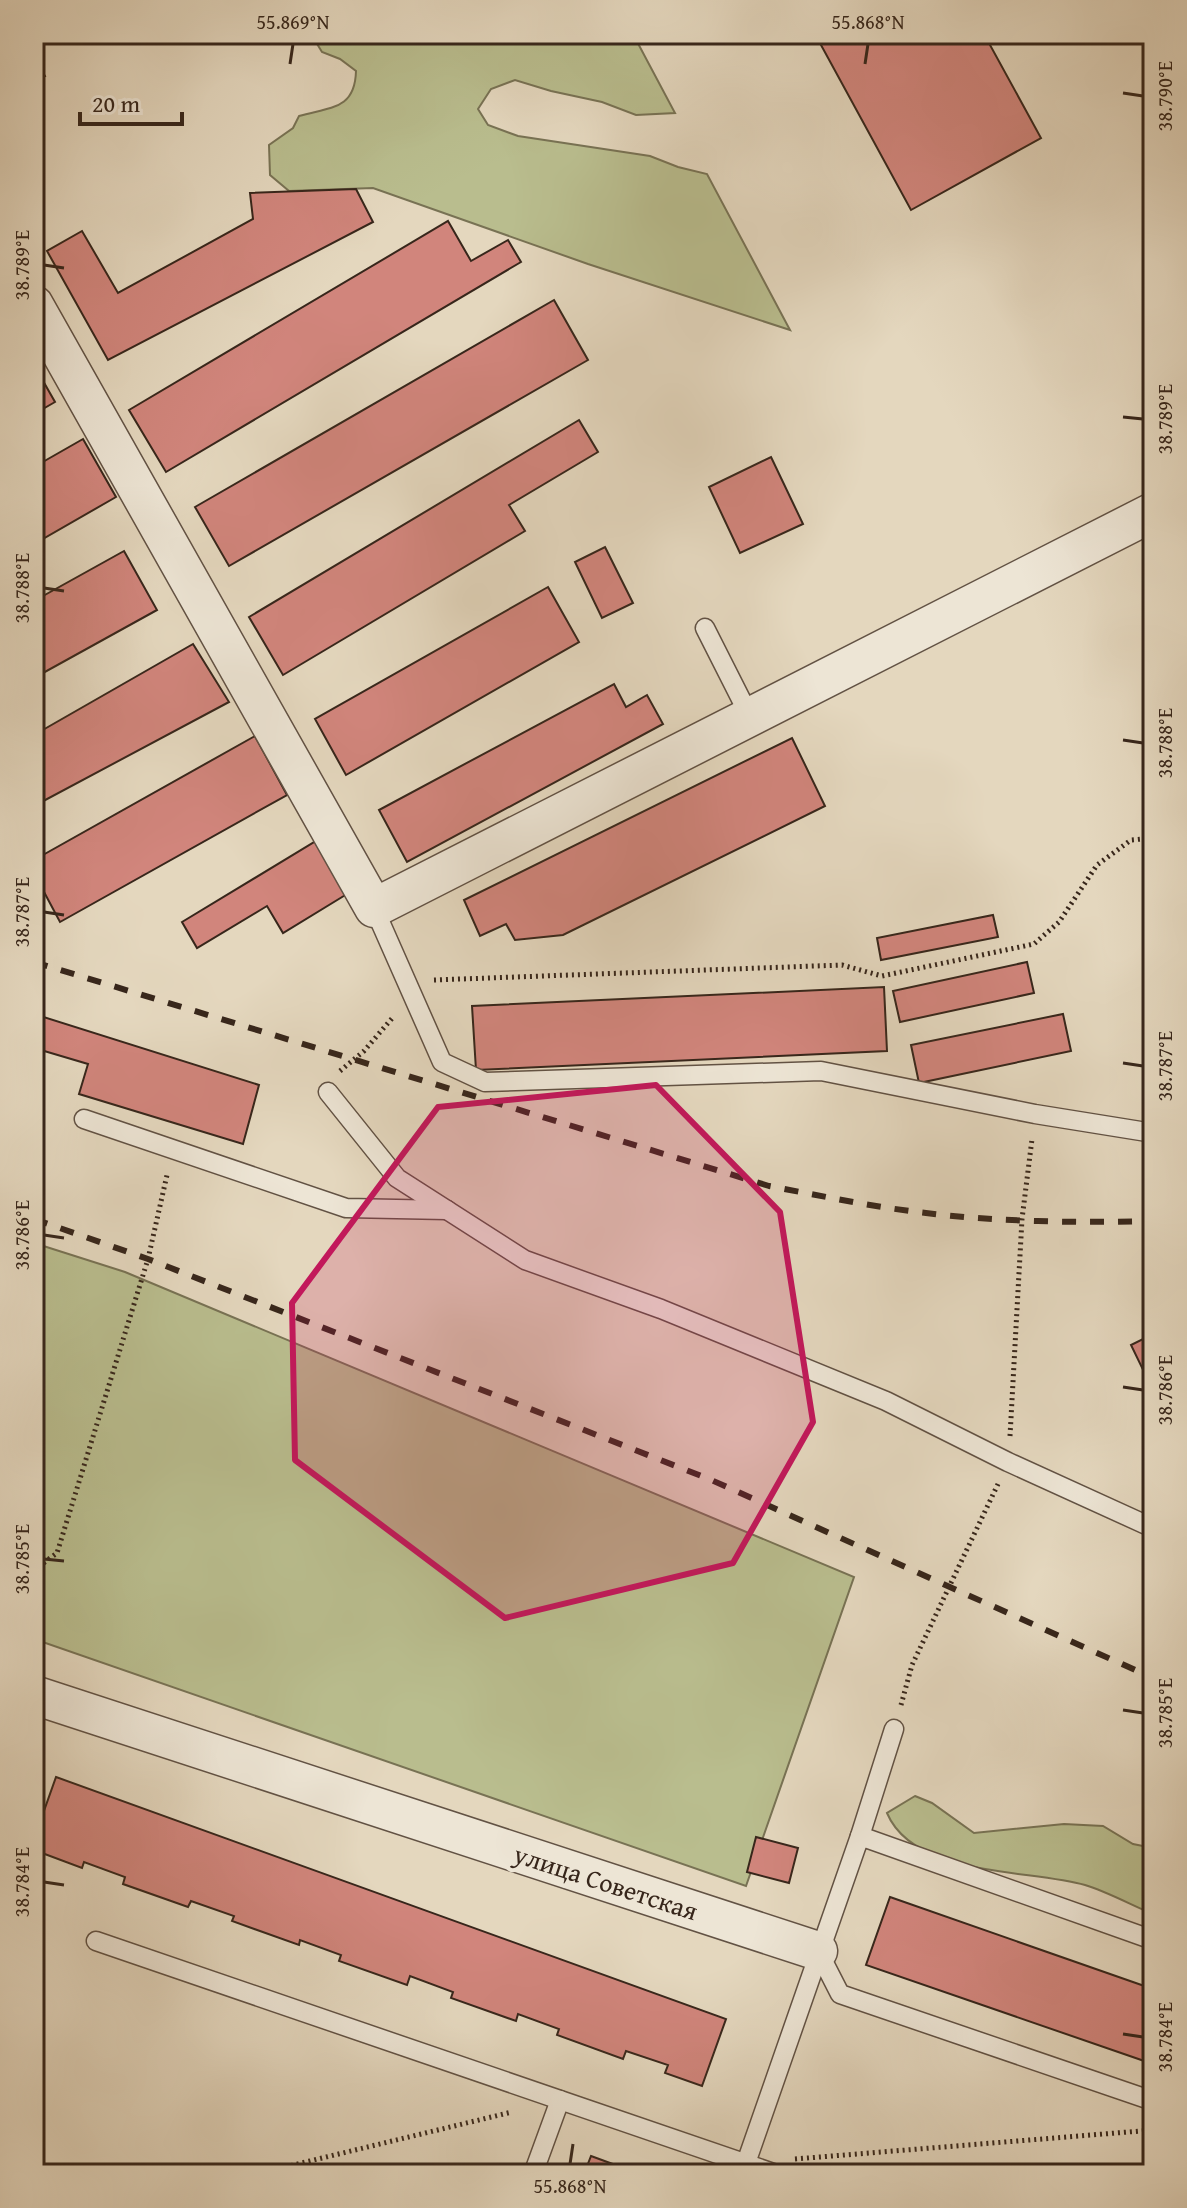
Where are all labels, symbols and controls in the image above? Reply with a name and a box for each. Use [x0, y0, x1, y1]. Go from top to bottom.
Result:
text: 55.869°N [256, 7, 330, 36]
text: 55.868°N [831, 7, 905, 36]
text: 38.790°E [1150, 61, 1179, 131]
scale bar [80, 76, 182, 126]
text: 20 m [92, 86, 140, 121]
text: 38.789°E [7, 230, 36, 300]
text: 38.789°E [1150, 384, 1179, 454]
text: 38.788°E [7, 553, 36, 623]
text: 38.788°E [1150, 708, 1179, 778]
text: 38.787°E [7, 877, 36, 947]
text: 38.787°E [1150, 1031, 1179, 1101]
text: 38.786°E [7, 1200, 36, 1270]
text: 38.786°E [1150, 1355, 1179, 1425]
text: 38.785°E [7, 1524, 36, 1594]
text: 38.785°E [1150, 1678, 1179, 1748]
street label: улица Советская [508, 1834, 703, 1930]
text: 38.784°E [7, 1847, 36, 1917]
text: 38.784°E [1150, 2002, 1179, 2072]
text: 55.868°N [533, 2171, 607, 2200]

